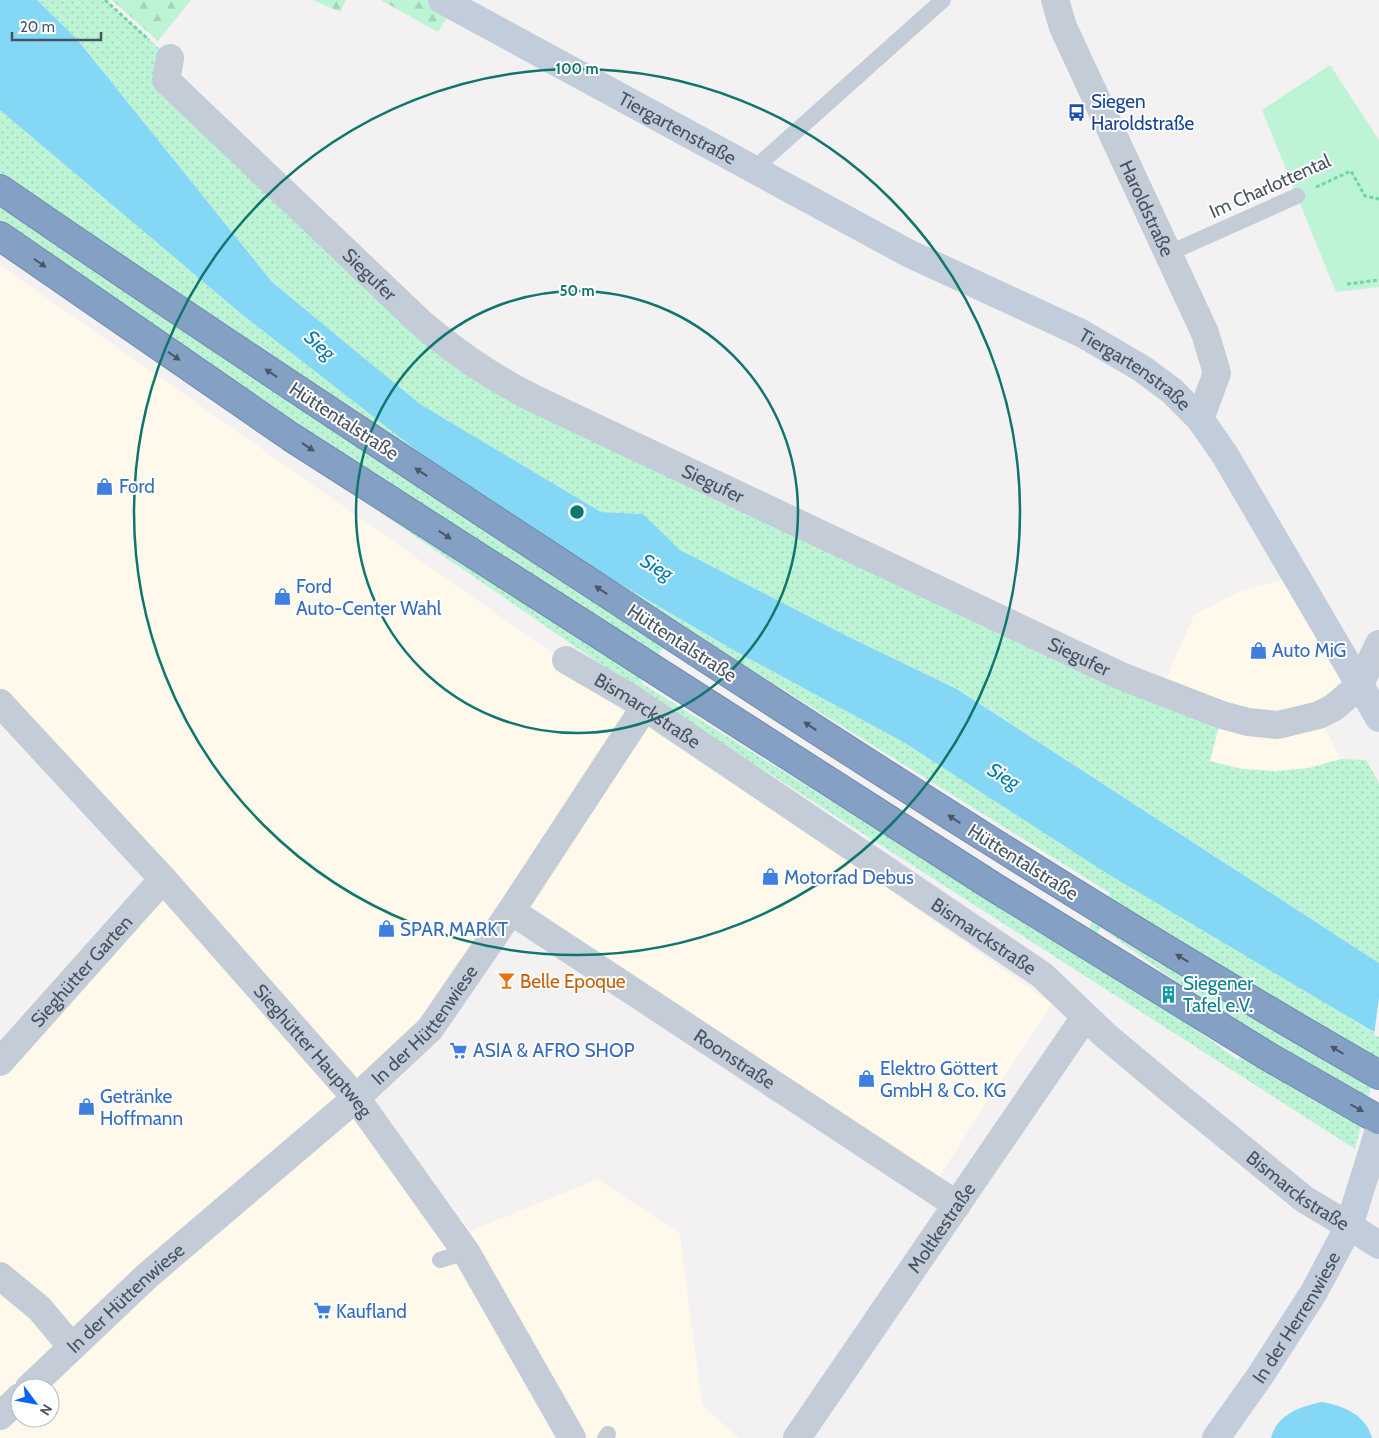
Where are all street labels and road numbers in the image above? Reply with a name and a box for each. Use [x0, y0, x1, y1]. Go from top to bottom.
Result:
street label: Tiergartenstraße [615, 87, 741, 169]
street label: Im Charlottental [1206, 149, 1335, 223]
street label: Haroldstraße [1115, 157, 1179, 260]
street label: Siegufer [338, 243, 402, 305]
street label: Tiergartenstraße [1075, 323, 1196, 415]
street label: Hüttentalstraße [285, 377, 403, 465]
street label: Siegufer [678, 459, 748, 508]
street label: Hüttentalstraße [623, 599, 741, 687]
street label: Siegufer [1045, 632, 1114, 681]
street label: Bismarckstraße [591, 668, 705, 753]
street label: Hüttentalstraße [963, 819, 1083, 905]
street label: Bismarckstraße [927, 892, 1041, 980]
street label: Sieghütter Garten [25, 910, 137, 1032]
street label: In der Hüttenwiese [366, 960, 482, 1089]
street label: Sieghütter Hauptweg [249, 979, 378, 1122]
street label: Roonstraße [690, 1023, 780, 1094]
street label: Bismarckstraße [1242, 1145, 1354, 1235]
street label: Moltkestraße [902, 1178, 980, 1277]
street label: In der Hüttenwiese [62, 1238, 189, 1358]
street label: In der Herrenwiese [1247, 1247, 1345, 1388]

